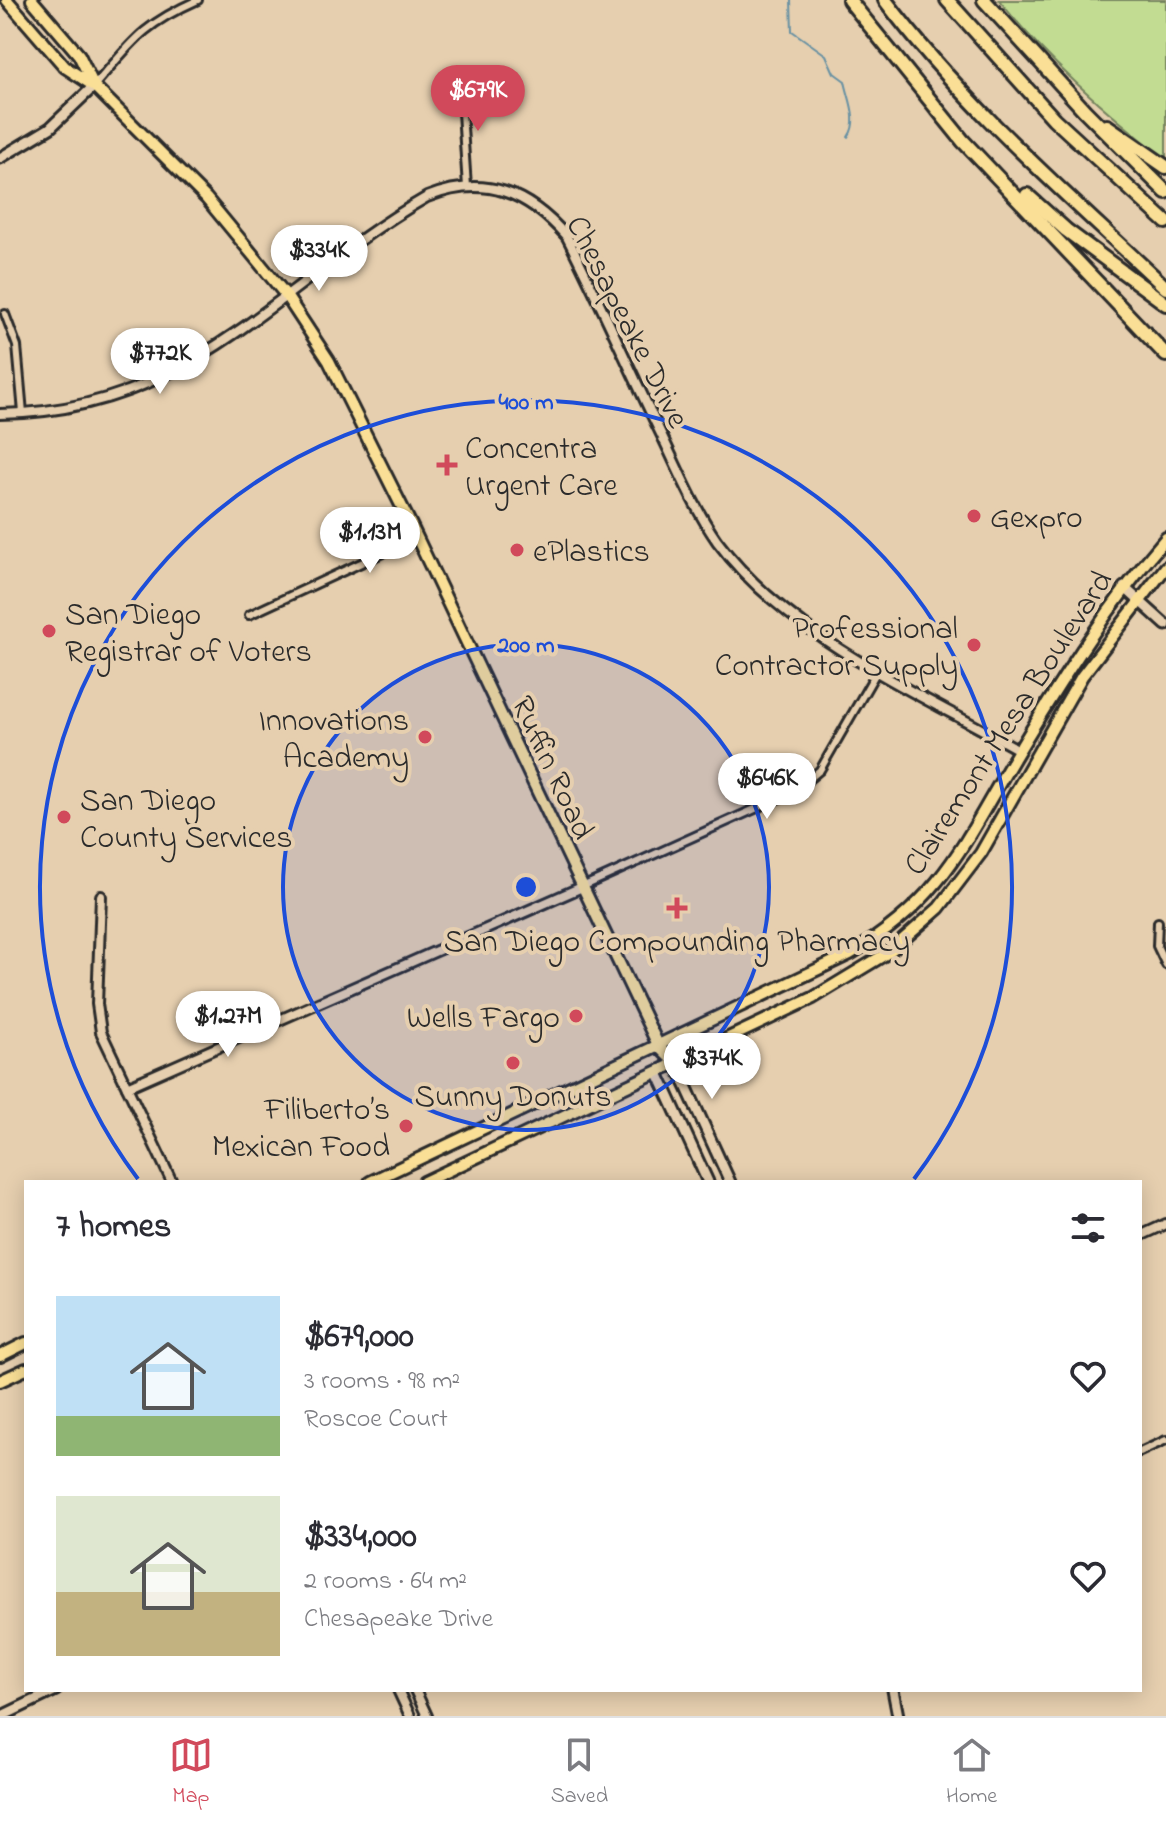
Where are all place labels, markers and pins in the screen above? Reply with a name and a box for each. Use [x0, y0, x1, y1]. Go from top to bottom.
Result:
pin: $679K [422, 65, 534, 133]
pin: $334K [263, 225, 375, 293]
pin: $772K [104, 328, 216, 396]
place label: Concentra Urgent Care [465, 427, 618, 511]
marker: Concentra Urgent Care [436, 454, 458, 476]
place label: Gexpro [990, 496, 1083, 543]
pin: $1.13M [305, 507, 435, 575]
marker: Gexpro [965, 507, 983, 525]
place label: ePlastics [533, 530, 650, 577]
marker: ePlastics [508, 541, 526, 559]
place label: San Diego Registrar of Voters [65, 593, 312, 677]
place label: Professional Contractor Supply [715, 607, 958, 691]
marker: San Diego Registrar of Voters [40, 622, 58, 640]
marker: Professional Contractor Supply [965, 636, 983, 654]
place label: Innovations Academy [258, 699, 409, 783]
marker: Innovations Academy [416, 728, 434, 746]
pin: $646K [711, 753, 823, 821]
place label: San Diego County Services [80, 779, 292, 863]
marker: San Diego County Services [55, 808, 73, 826]
centre of rings [512, 873, 540, 901]
marker: San Diego Compounding Pharmacy [668, 899, 686, 917]
place label: San Diego Compounding Pharmacy [444, 920, 910, 967]
pin: $1.27M [163, 991, 293, 1059]
place label: Wells Fargo [407, 996, 560, 1043]
marker: Wells Fargo [567, 1007, 585, 1025]
pin: $374K [656, 1033, 768, 1101]
marker: Sunny Donuts [504, 1054, 522, 1072]
place label: Sunny Donuts [414, 1075, 612, 1122]
place label: Filiberto’s Mexican Food [212, 1088, 390, 1172]
marker: Filiberto’s Mexican Food [397, 1117, 415, 1135]

